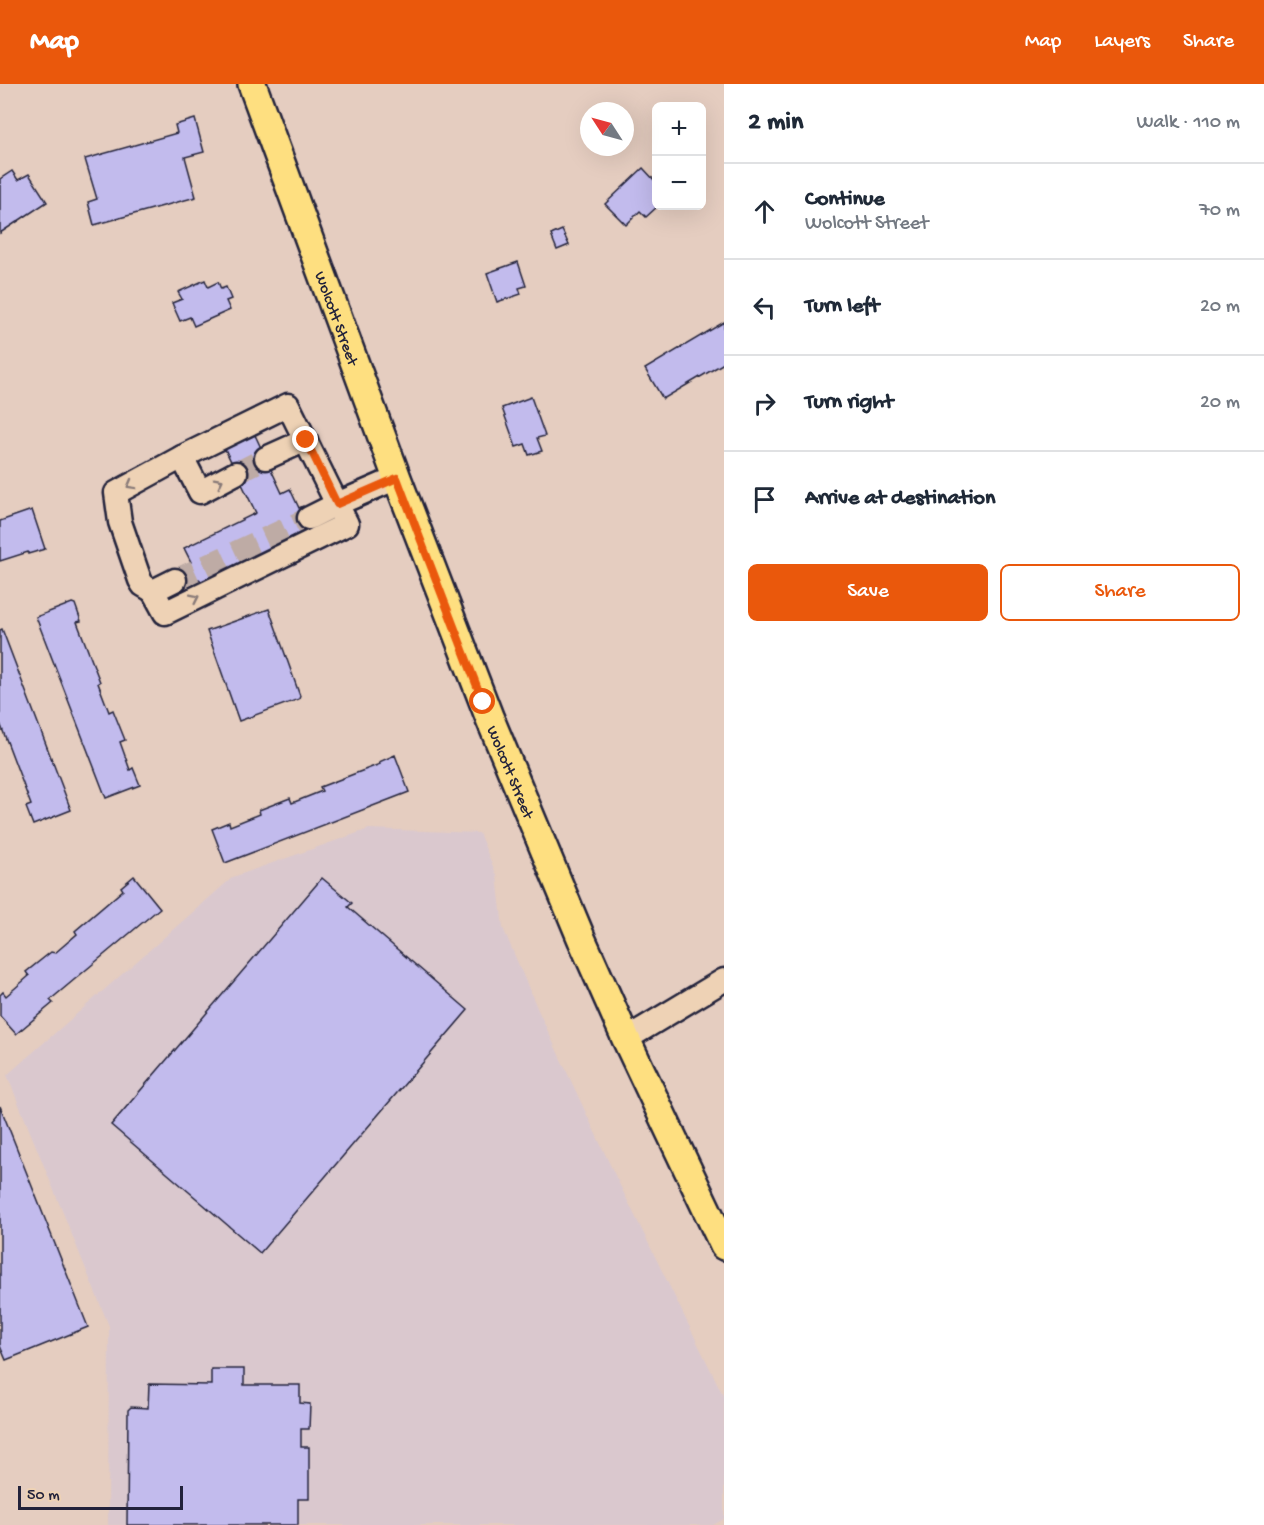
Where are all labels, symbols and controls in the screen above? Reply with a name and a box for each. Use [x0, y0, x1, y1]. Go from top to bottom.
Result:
text: Map [30, 26, 79, 59]
text: Map [1025, 30, 1061, 55]
text: Layers [1094, 30, 1150, 55]
text: Share [1183, 30, 1234, 55]
north arrow [580, 102, 634, 156]
map controls [652, 102, 706, 210]
button: + [652, 102, 706, 156]
text: 2 min [748, 108, 803, 139]
text: Walk · 110 m [1136, 112, 1240, 135]
button: − [652, 156, 706, 210]
text: Continue [805, 187, 885, 213]
icon: ahead [748, 195, 781, 228]
text: 70 m [1199, 200, 1240, 223]
text: Wolcott Street [805, 213, 928, 236]
street label: Wolcott Street [309, 269, 361, 370]
icon: left [748, 291, 781, 324]
text: Turn left [805, 294, 879, 320]
text: 20 m [1200, 296, 1240, 319]
icon: right [748, 387, 781, 420]
text: Turn right [805, 390, 893, 416]
text: 20 m [1200, 392, 1240, 415]
route end [292, 426, 318, 452]
one-way arrow [127, 478, 137, 489]
one-way arrow [213, 478, 224, 489]
icon: arrive [748, 483, 781, 516]
text: Arrive at destination [805, 486, 995, 512]
button: Save [748, 564, 988, 621]
button: Share [1000, 564, 1240, 621]
one-way arrow [189, 594, 200, 606]
route start [469, 688, 495, 714]
street label: Wolcott Street [481, 724, 537, 823]
scale bar [18, 1483, 183, 1510]
text: 50 m [27, 1487, 60, 1506]

